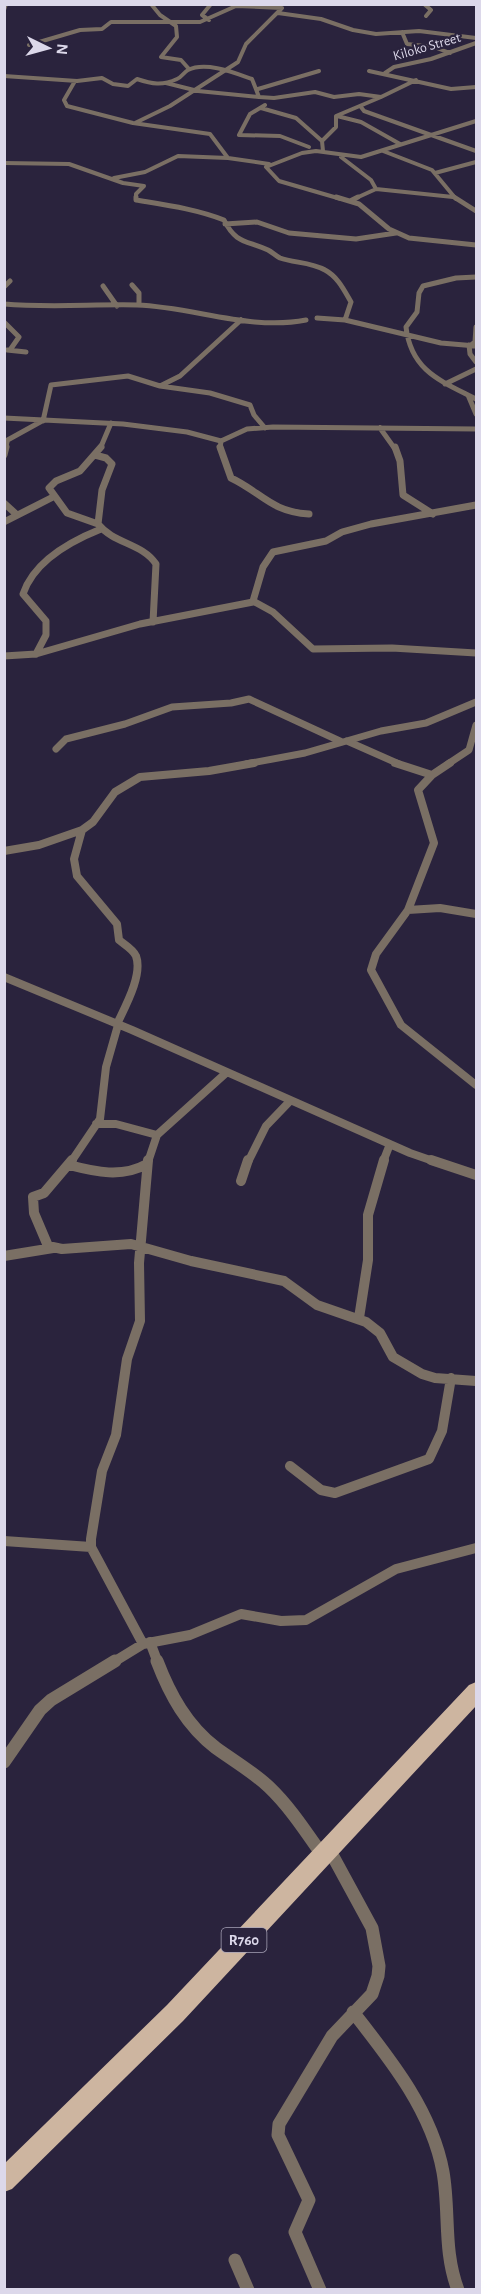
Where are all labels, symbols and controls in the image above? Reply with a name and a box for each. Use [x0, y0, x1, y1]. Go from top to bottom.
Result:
north arrow [18, 18, 78, 78]
street label: Kiloko Street [392, 31, 463, 63]
text: N [53, 43, 70, 55]
road number: R760 [222, 1928, 266, 1952]

